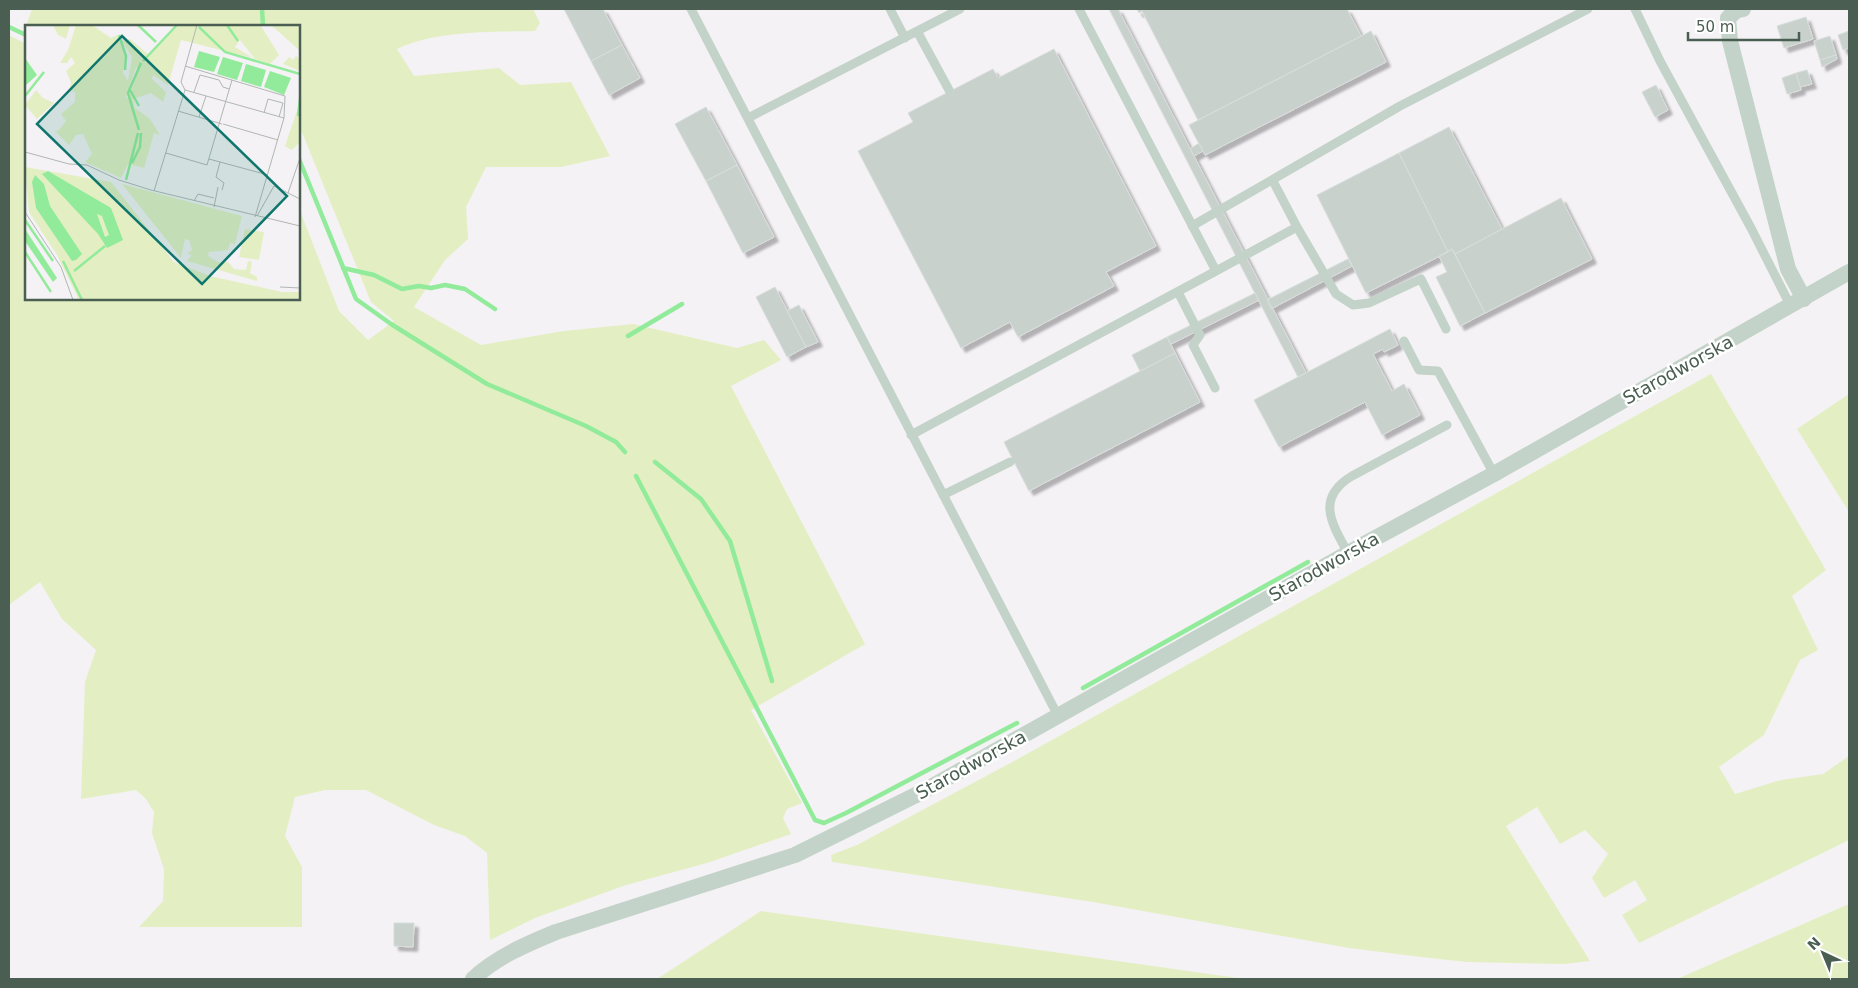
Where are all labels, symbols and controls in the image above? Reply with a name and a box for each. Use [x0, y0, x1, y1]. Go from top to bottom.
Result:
scale bar [1688, 10, 1799, 42]
text: 50 m [1696, 18, 1734, 36]
inset map [25, 25, 300, 300]
street label: Starodworska [1619, 331, 1736, 408]
street label: Starodworska [1265, 528, 1382, 605]
street label: Starodworska [912, 726, 1029, 803]
north arrow [1798, 928, 1848, 978]
text: N [1804, 934, 1824, 953]

